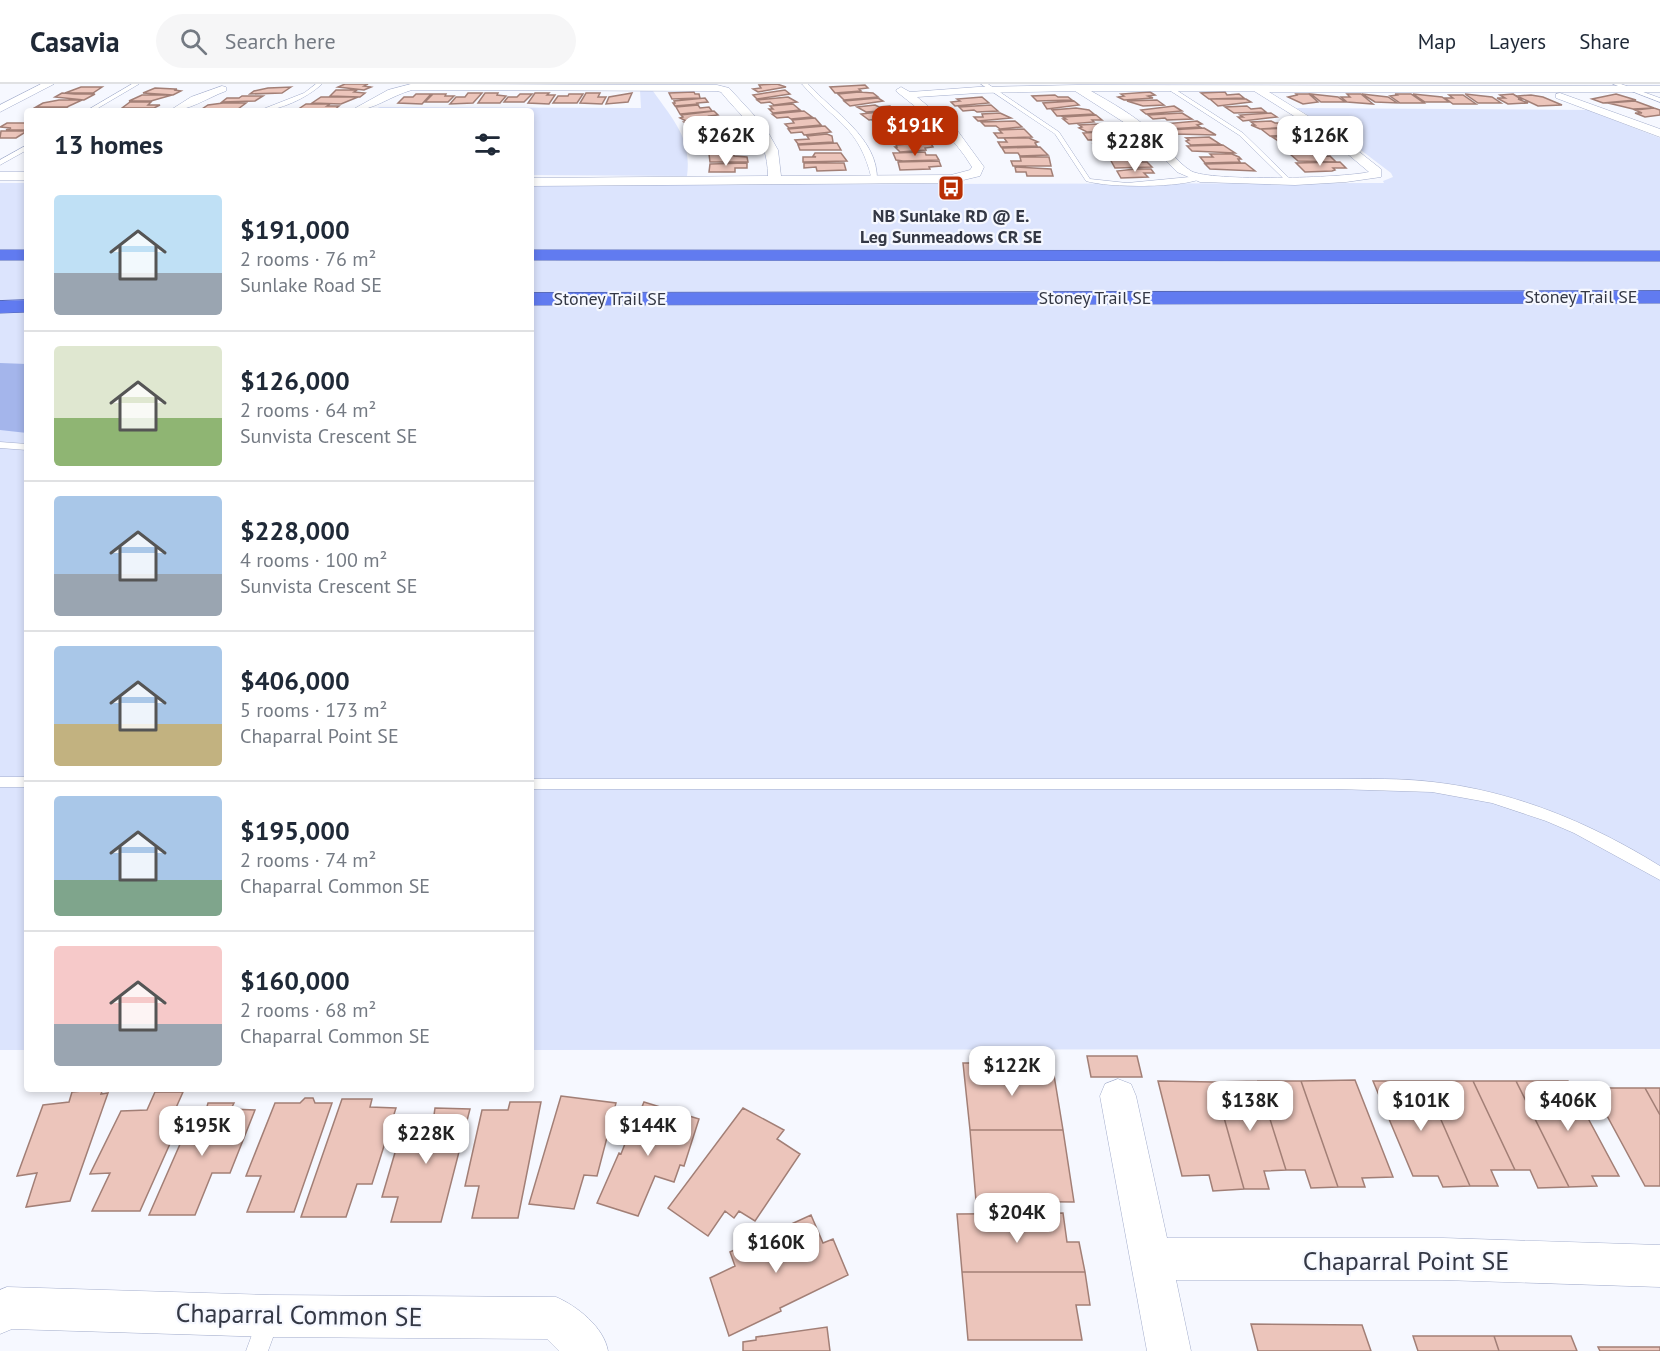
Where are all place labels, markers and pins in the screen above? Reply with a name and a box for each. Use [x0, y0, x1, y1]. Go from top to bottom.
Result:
pin: $191K [873, 106, 957, 157]
pin: $262K [684, 116, 768, 167]
pin: $126K [1278, 116, 1362, 167]
pin: $228K [1093, 122, 1177, 173]
bus stop icon: NB Sunlake RD @ E. Leg Sunmeadows CR SE [936, 173, 966, 203]
place label: NB Sunlake RD @ E. Leg Sunmeadows CR SE [860, 204, 1042, 248]
pin: $122K [970, 1046, 1054, 1097]
pin: $138K [1208, 1081, 1292, 1132]
pin: $101K [1379, 1081, 1463, 1132]
pin: $406K [1526, 1081, 1610, 1132]
pin: $195K [160, 1106, 244, 1157]
pin: $144K [606, 1106, 690, 1157]
pin: $228K [384, 1114, 468, 1165]
pin: $204K [975, 1193, 1059, 1244]
pin: $160K [734, 1223, 818, 1274]

